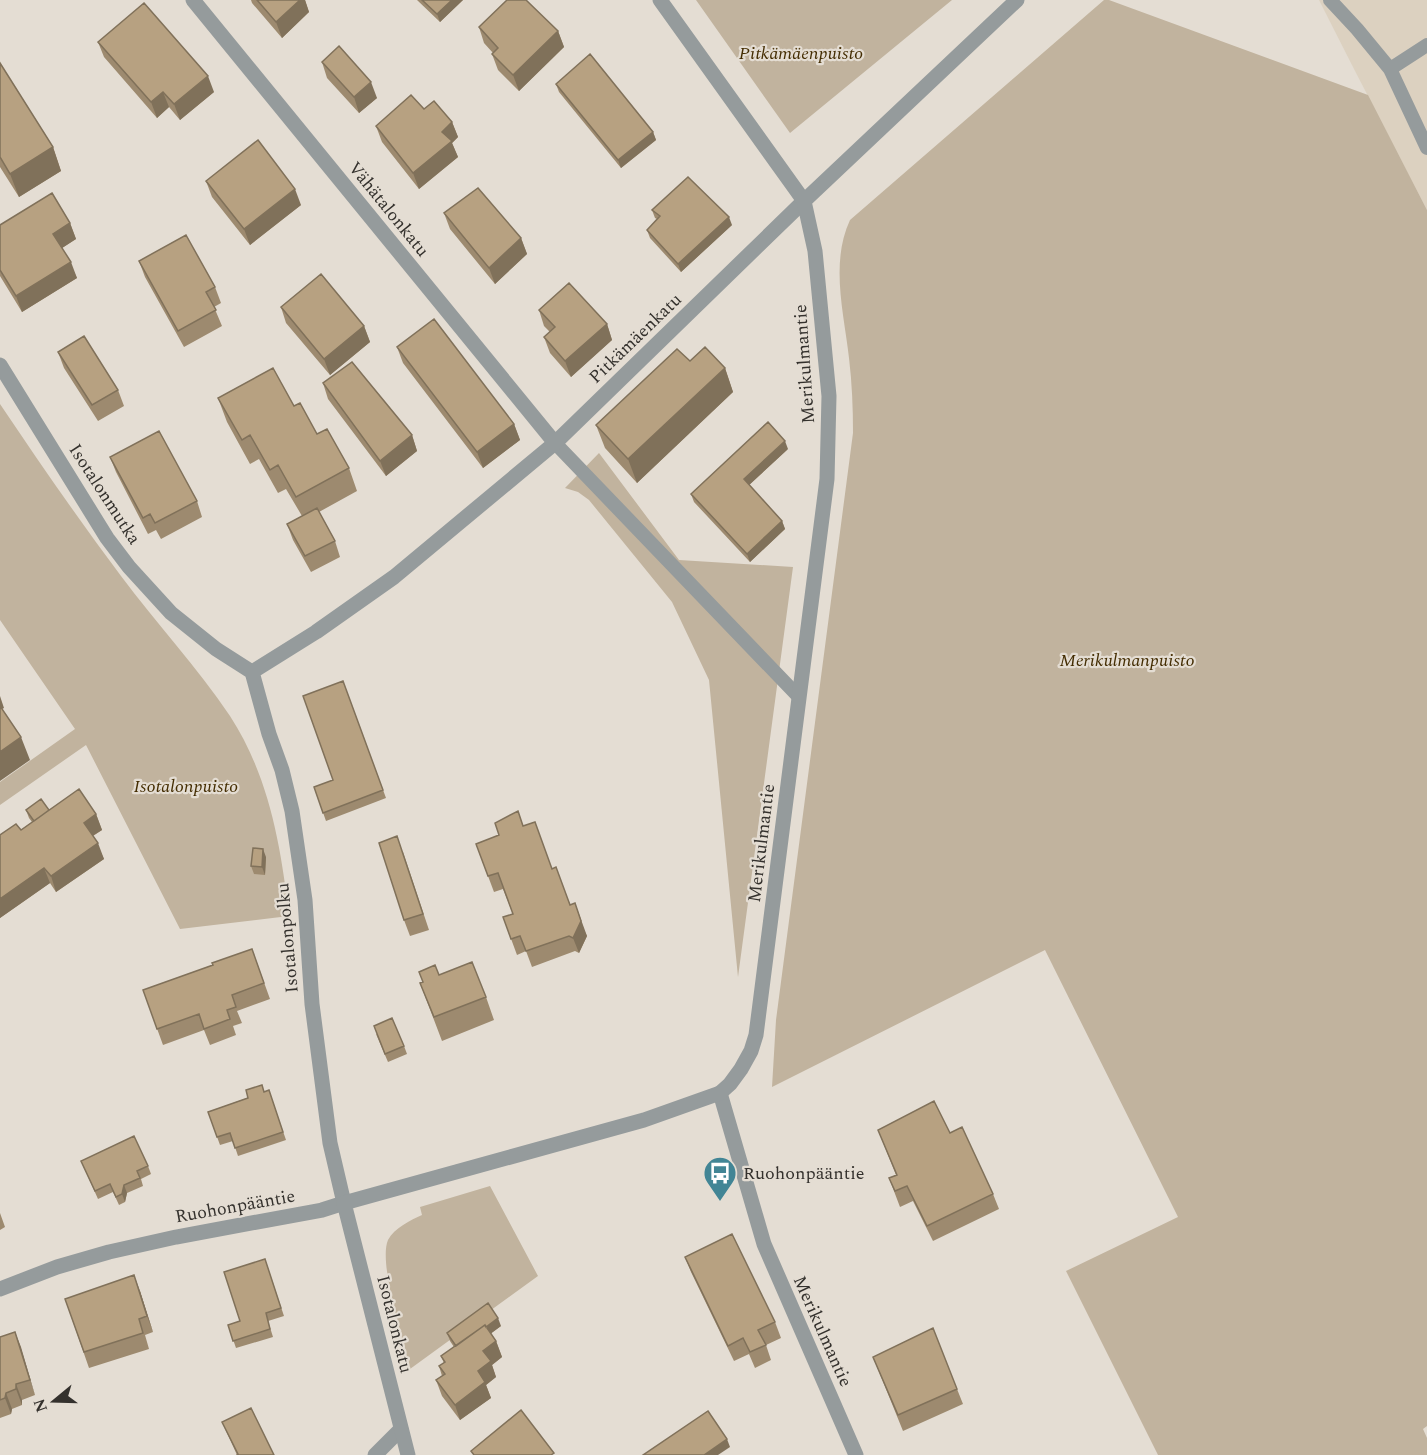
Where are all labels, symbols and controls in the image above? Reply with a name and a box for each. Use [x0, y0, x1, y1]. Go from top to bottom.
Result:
park label: Pitkämäenpuisto [739, 40, 863, 67]
street label: Vähätalonkatu [342, 156, 436, 263]
street label: Pitkämäenkatu [583, 287, 688, 390]
street label: Merikulmantie [787, 303, 822, 424]
street label: Isotalonmutka [62, 438, 147, 550]
park label: Merikulmanpuisto [1059, 647, 1195, 674]
park label: Isotalonpuisto [134, 773, 238, 800]
street label: Merikulmantie [741, 782, 782, 904]
street label: Isotalonpolku [269, 882, 306, 994]
bus stop icon: Ruohonpääntie [702, 1155, 738, 1202]
place label: Ruohonpääntie [743, 1160, 864, 1187]
street label: Ruohonpääntie [173, 1183, 297, 1230]
street label: Merikulmantie [786, 1271, 859, 1391]
street label: Isotalonkatu [369, 1272, 420, 1376]
north arrow [24, 1371, 84, 1431]
text: N [27, 1395, 54, 1416]

